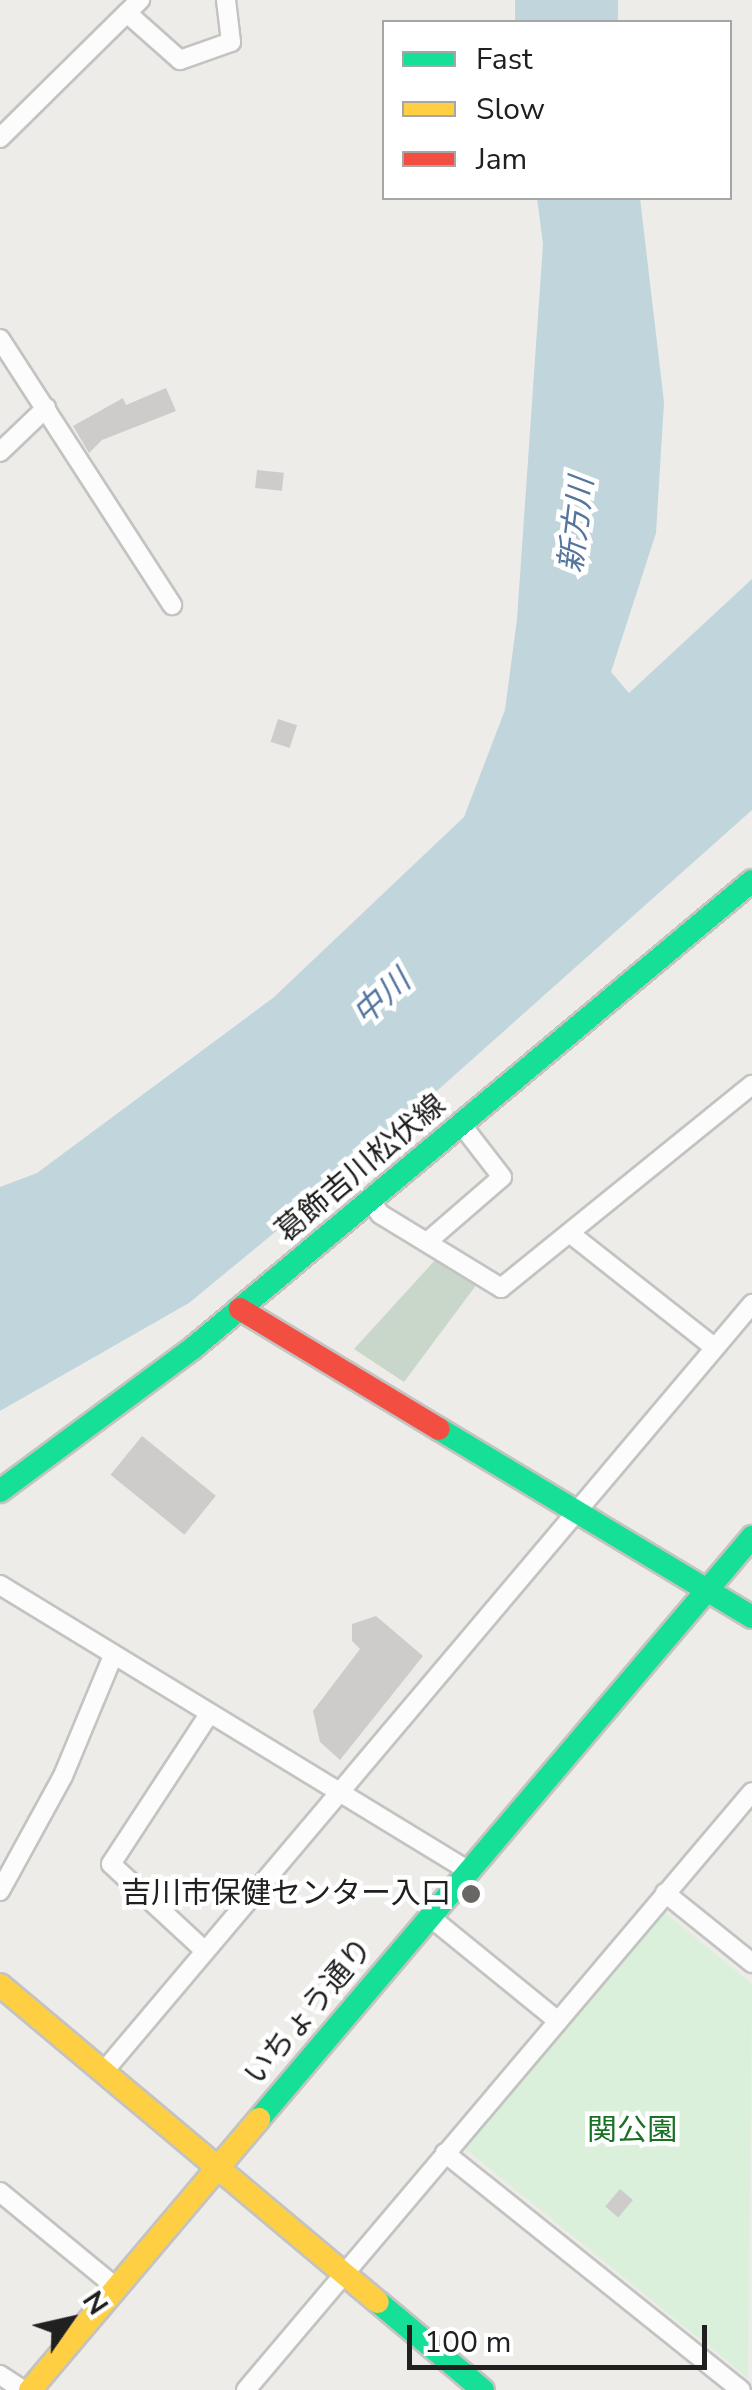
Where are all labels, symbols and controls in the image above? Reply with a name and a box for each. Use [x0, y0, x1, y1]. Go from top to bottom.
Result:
legend [382, 20, 732, 200]
text: Fast [476, 39, 533, 80]
text: Slow [476, 89, 545, 130]
text: Jam [476, 139, 527, 180]
water label: 新方川 [552, 475, 602, 575]
water label: 中川 [345, 962, 419, 1034]
street label: 葛飾吉川松伏線 [269, 1088, 453, 1250]
place label: 吉川市保健センター入口 [121, 1876, 451, 1912]
marker: 吉川市保健センター入口 [460, 1883, 482, 1905]
street label: いちょう通り [237, 1931, 381, 2093]
park label: 関公園 [587, 2113, 677, 2149]
north arrow [20, 2270, 120, 2370]
text: N [73, 2284, 116, 2323]
scale bar [412, 2305, 712, 2367]
text: 100 m [424, 2322, 511, 2363]

